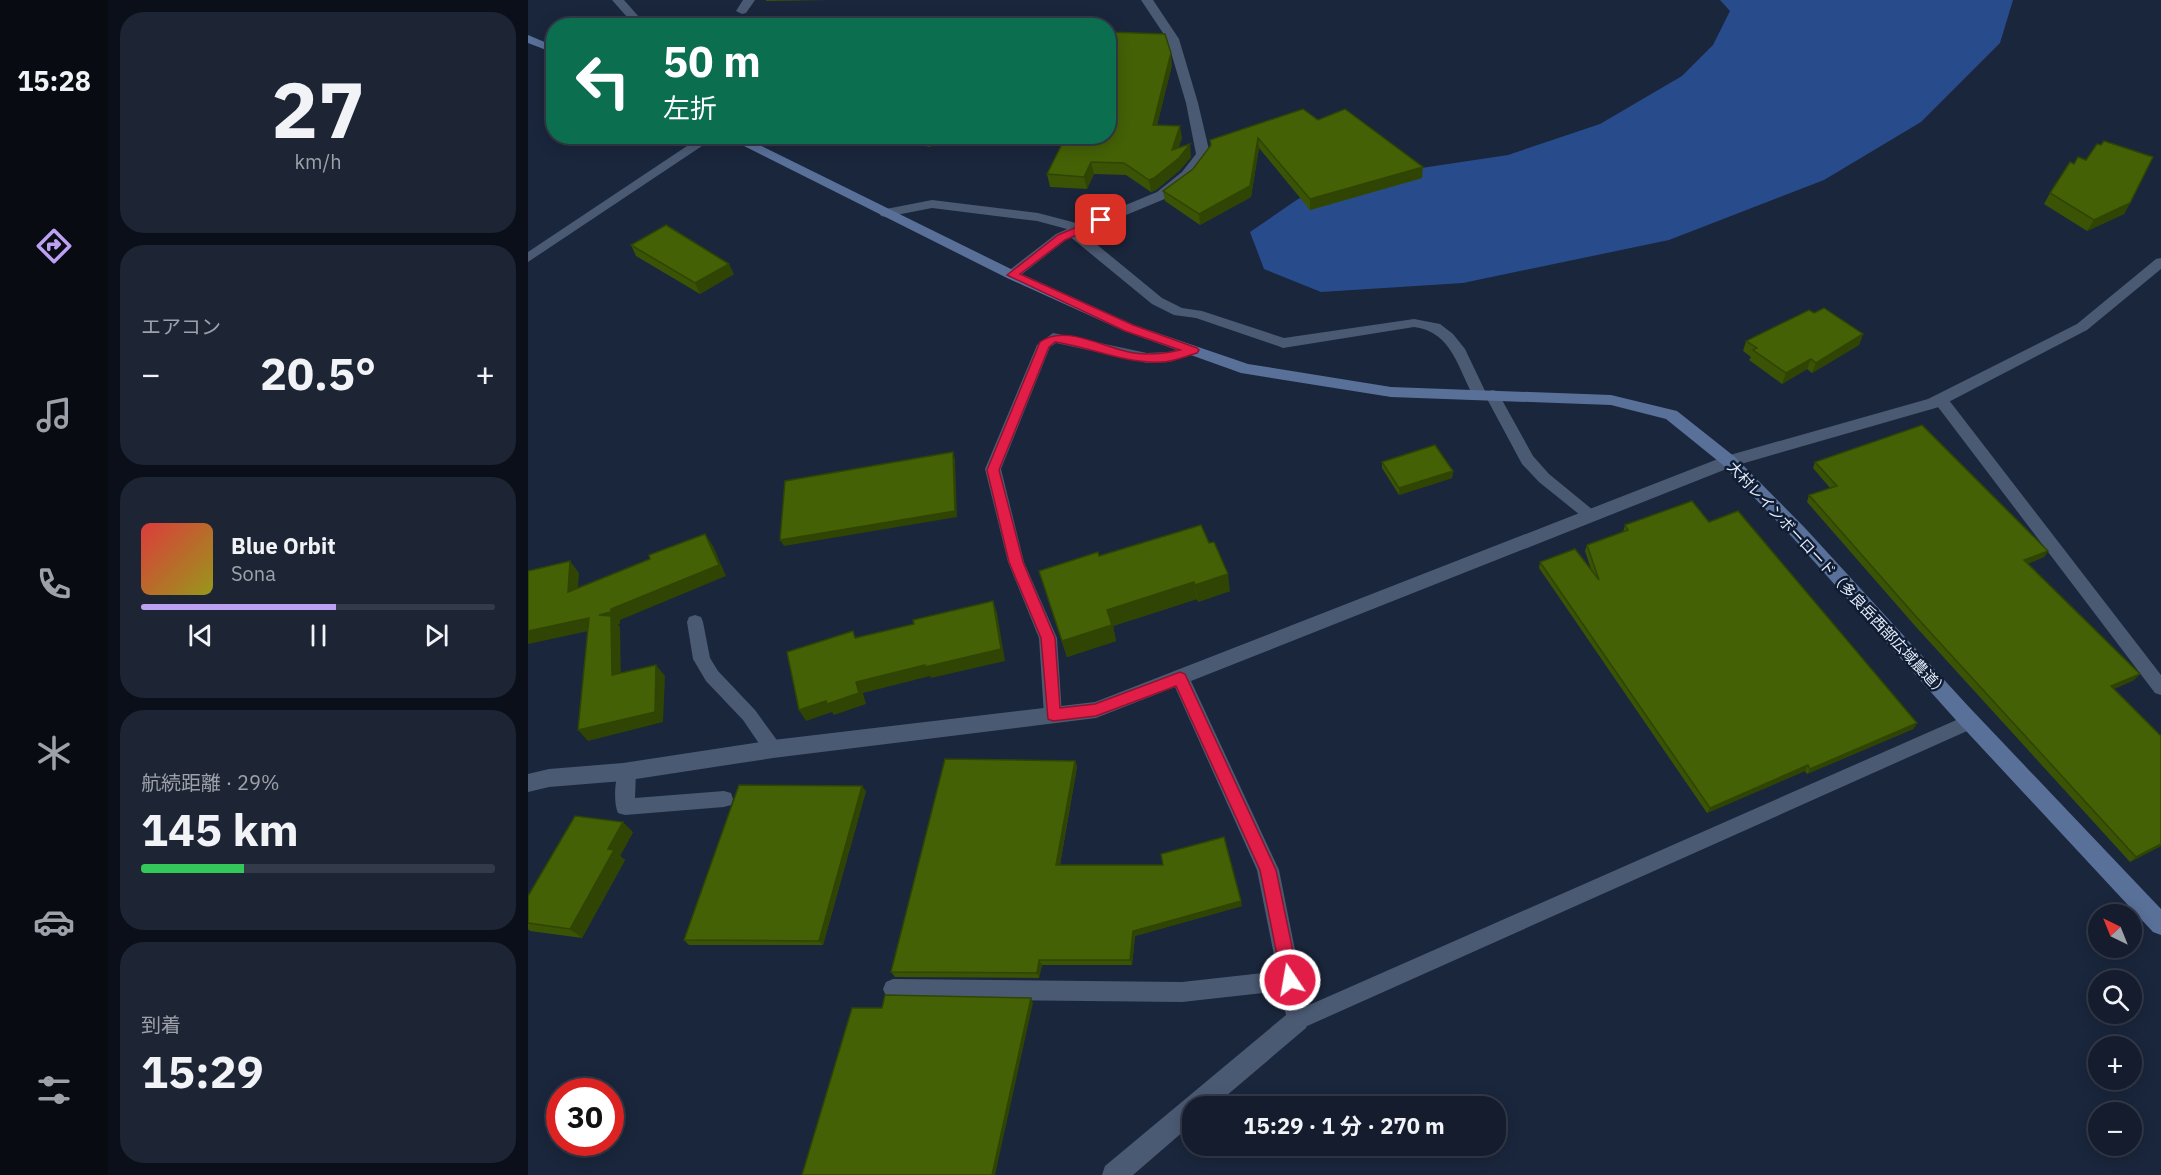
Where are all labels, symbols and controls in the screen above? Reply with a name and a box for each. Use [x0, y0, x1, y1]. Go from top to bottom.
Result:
text: 50 m [663, 34, 761, 89]
icon: left [564, 42, 642, 120]
text: 27 [271, 58, 365, 159]
text: 15:28 [17, 63, 91, 98]
text: 左折 [663, 90, 717, 125]
text: km/h [294, 148, 342, 175]
pin [1075, 194, 1126, 245]
icon: arrive [1084, 203, 1117, 236]
icon: directions [33, 225, 75, 267]
text: エアコン [141, 313, 221, 340]
text: 20.5° [260, 344, 376, 402]
text: − [141, 352, 161, 395]
text: + [475, 352, 495, 395]
icon: music [33, 394, 75, 436]
street label: 大村レインボーロード（多良岳西部広域農道） [1724, 457, 1952, 701]
text: Blue Orbit [231, 531, 336, 560]
text: Sona [231, 560, 276, 587]
icon: phone [33, 563, 75, 605]
icon: previous [184, 619, 217, 652]
icon: pause [302, 619, 335, 652]
icon: next [420, 619, 453, 652]
icon: climate [33, 732, 75, 774]
text: 航続距離 · 29% [141, 769, 280, 796]
text: 145 km [141, 800, 299, 858]
icon: car [33, 901, 75, 943]
north arrow [2088, 904, 2142, 958]
map controls [2088, 904, 2142, 1156]
position arrow [1258, 948, 1322, 1012]
button: search [2088, 970, 2142, 1024]
text: 到着 [141, 1011, 181, 1038]
button: + [2088, 1036, 2142, 1090]
text: 15:29 [141, 1042, 264, 1100]
icon: filters [33, 1069, 75, 1111]
speed limit sign: 30 [546, 1078, 624, 1156]
button: − [2088, 1102, 2142, 1156]
text: 15:29 · 1 分 · 270 m [1243, 1111, 1445, 1140]

